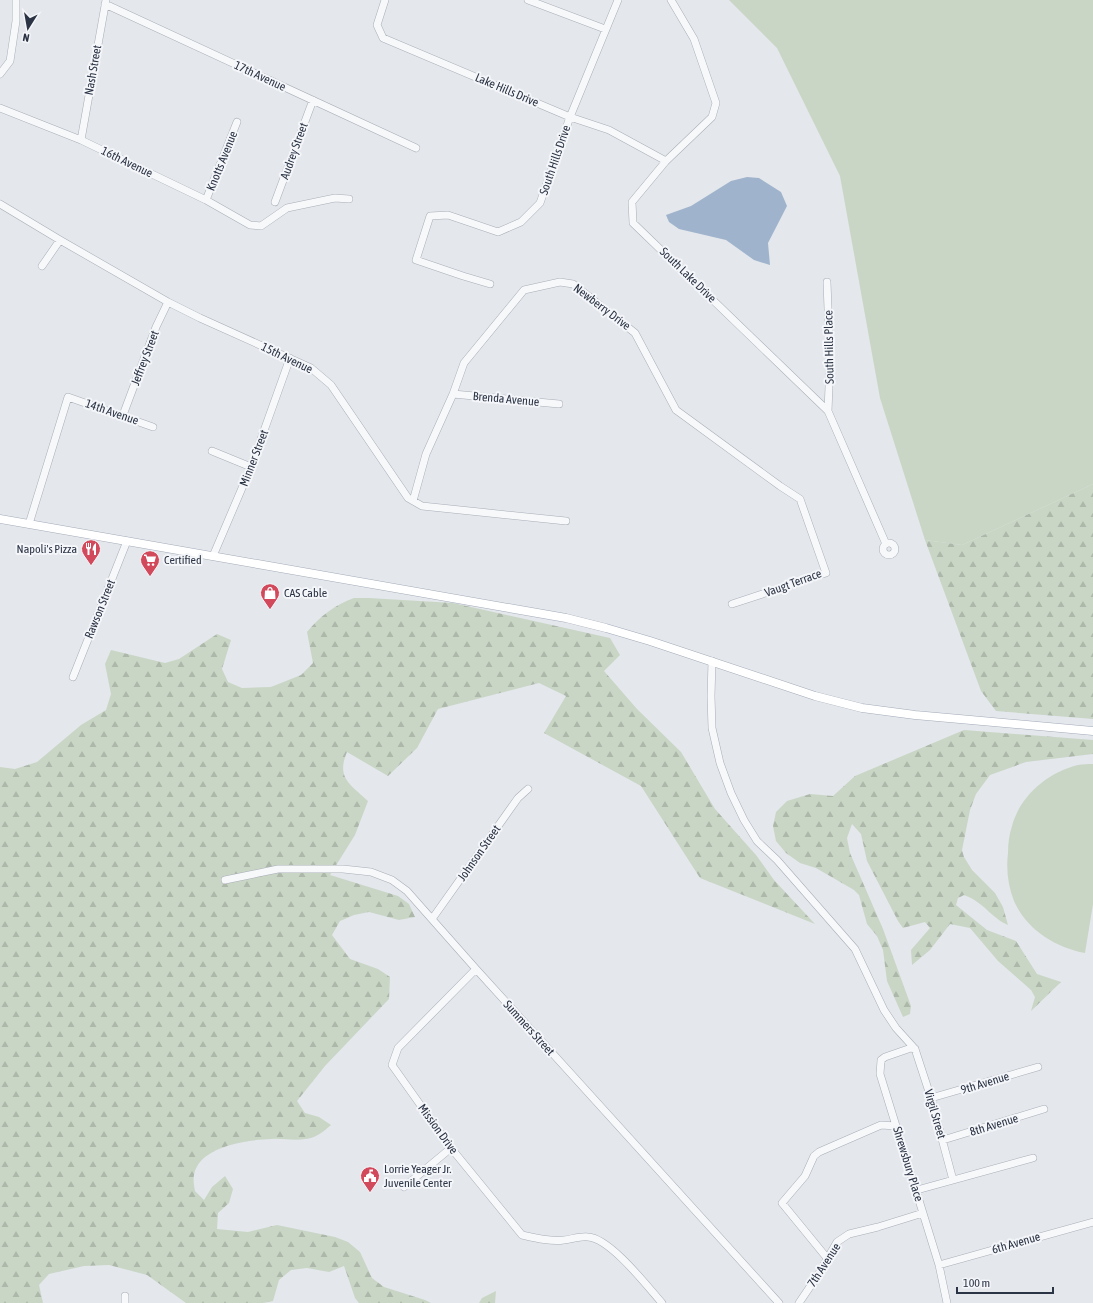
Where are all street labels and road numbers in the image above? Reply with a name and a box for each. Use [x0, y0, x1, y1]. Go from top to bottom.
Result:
street label: Nash Street [82, 43, 104, 96]
street label: 17th Avenue [232, 58, 288, 94]
street label: Lake Hills Drive [473, 70, 541, 110]
street label: Audrey Street [277, 120, 311, 181]
street label: South Hills Drive [537, 123, 573, 197]
street label: Knotts Avenue [204, 129, 240, 193]
street label: 16th Avenue [99, 144, 155, 180]
street label: South Lake Drive [657, 245, 719, 305]
street label: Newberry Drive [571, 281, 633, 333]
street label: South Hills Place [821, 310, 837, 384]
street label: Jeffrey Street [128, 328, 162, 387]
street label: 15th Avenue [259, 340, 315, 376]
street label: Brenda Avenue [472, 389, 540, 409]
street label: 14th Avenue [84, 396, 140, 428]
street label: Minner Street [237, 427, 271, 488]
street label: Vaugt Terrace [763, 566, 823, 600]
street label: Rawson Street [82, 577, 118, 641]
street label: Johnson Street [455, 822, 504, 884]
street label: Summers Street [501, 998, 558, 1059]
street label: 9th Avenue [959, 1069, 1011, 1097]
street label: Virgil Street [921, 1088, 949, 1141]
street label: Mission Drive [415, 1101, 461, 1157]
street label: 8th Avenue [968, 1111, 1020, 1139]
street label: Shrewsbury Place [890, 1125, 926, 1203]
street label: 6th Avenue [990, 1229, 1042, 1257]
street label: 7th Avenue [805, 1240, 843, 1290]

